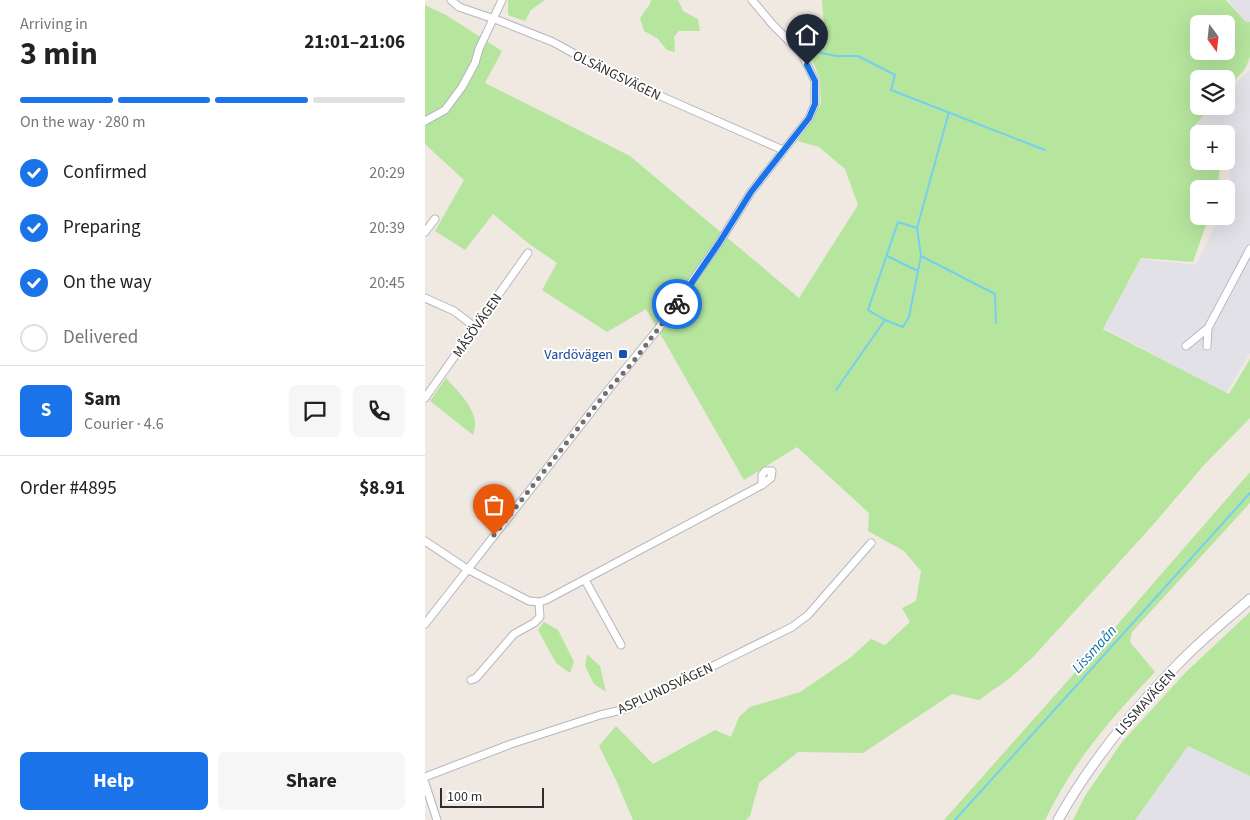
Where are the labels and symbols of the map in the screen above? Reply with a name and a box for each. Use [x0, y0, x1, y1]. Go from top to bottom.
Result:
pin [786, 14, 828, 65]
north arrow [1190, 15, 1235, 60]
street label: OLSÄNGSVÄGEN [569, 46, 664, 106]
courier [652, 279, 702, 329]
street label: MÅSÖVÄGEN [448, 290, 507, 362]
place label: Vardövägen [544, 345, 613, 365]
marker: Vardövägen [617, 348, 629, 360]
pin [473, 484, 515, 535]
water label: Lissmaån [1067, 620, 1122, 678]
street label: ASPLUNDSVÄGEN [614, 658, 716, 720]
street label: LISSMAVÄGEN [1111, 665, 1181, 740]
scale bar [440, 785, 544, 808]

